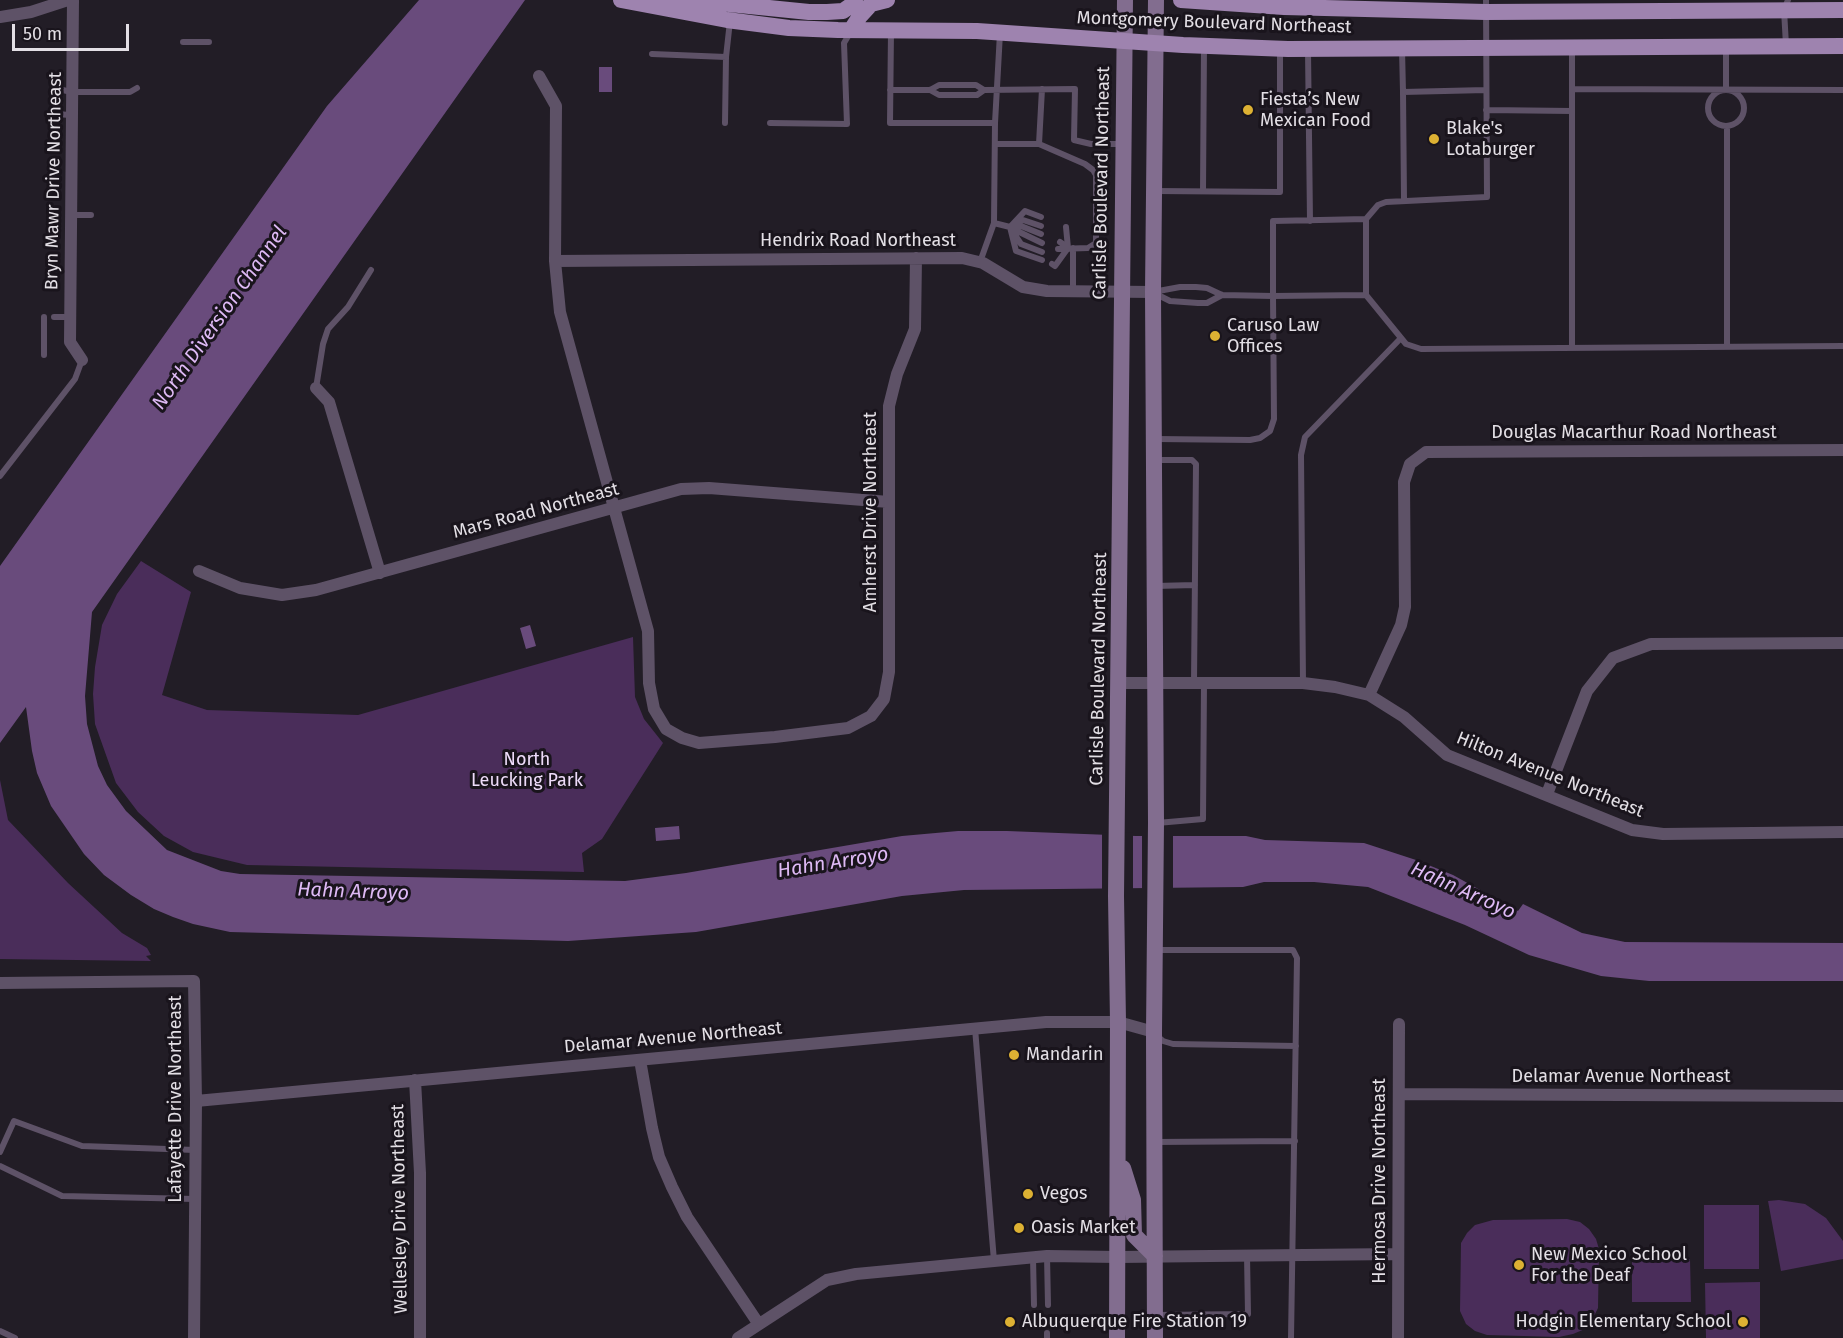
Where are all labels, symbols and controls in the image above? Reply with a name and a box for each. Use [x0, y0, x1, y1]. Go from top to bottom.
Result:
street label: Montgomery Boulevard Northeast [1076, 7, 1352, 39]
scale bar [15, 12, 132, 50]
text: 50 m [23, 23, 62, 45]
street label: Carlisle Boulevard Northeast [1089, 66, 1115, 300]
street label: Bryn Mawr Drive Northeast [41, 72, 67, 290]
place label: Fiesta’s New Mexican Food [1260, 89, 1371, 132]
marker: Fiesta’s New Mexican Food [1241, 103, 1255, 117]
place label: Blake's Lotaburger [1446, 118, 1535, 160]
marker: Blake's Lotaburger [1427, 132, 1441, 146]
water label: North Diversion Channel [147, 222, 293, 414]
street label: Hendrix Road Northeast [760, 230, 956, 252]
place label: Caruso Law Offices [1227, 315, 1319, 358]
marker: Caruso Law Offices [1208, 329, 1222, 343]
street label: Amherst Drive Northeast [860, 412, 882, 612]
street label: Douglas Macarthur Road Northeast [1491, 422, 1777, 444]
street label: Mars Road Northeast [451, 478, 621, 544]
street label: Carlisle Boulevard Northeast [1086, 552, 1112, 786]
street label: Hilton Avenue Northeast [1453, 728, 1647, 822]
park label: North Leucking Park [471, 749, 583, 792]
water label: Hahn Arroyo [776, 842, 890, 884]
water label: Hahn Arroyo [1407, 857, 1519, 925]
water label: Hahn Arroyo [297, 878, 409, 906]
street label: Lafayette Drive Northeast [165, 995, 187, 1203]
street label: Delamar Avenue Northeast [563, 1018, 783, 1058]
place label: Mandarin [1026, 1044, 1103, 1066]
marker: Mandarin [1007, 1048, 1021, 1062]
street label: Delamar Avenue Northeast [1512, 1066, 1730, 1088]
street label: Hermosa Drive Northeast [1369, 1078, 1391, 1284]
street label: Wellesley Drive Northeast [387, 1104, 413, 1314]
place label: Vegos [1040, 1183, 1087, 1205]
marker: Vegos [1021, 1187, 1035, 1201]
place label: Oasis Market [1031, 1217, 1136, 1239]
marker: Oasis Market [1012, 1221, 1026, 1235]
place label: New Mexico School For the Deaf [1531, 1244, 1687, 1286]
marker: New Mexico School For the Deaf [1512, 1258, 1526, 1272]
place label: Albuquerque Fire Station 19 [1022, 1311, 1247, 1333]
place label: Hodgin Elementary School [1515, 1311, 1731, 1333]
marker: Albuquerque Fire Station 19 [1003, 1315, 1017, 1329]
marker: Hodgin Elementary School [1736, 1315, 1750, 1329]

